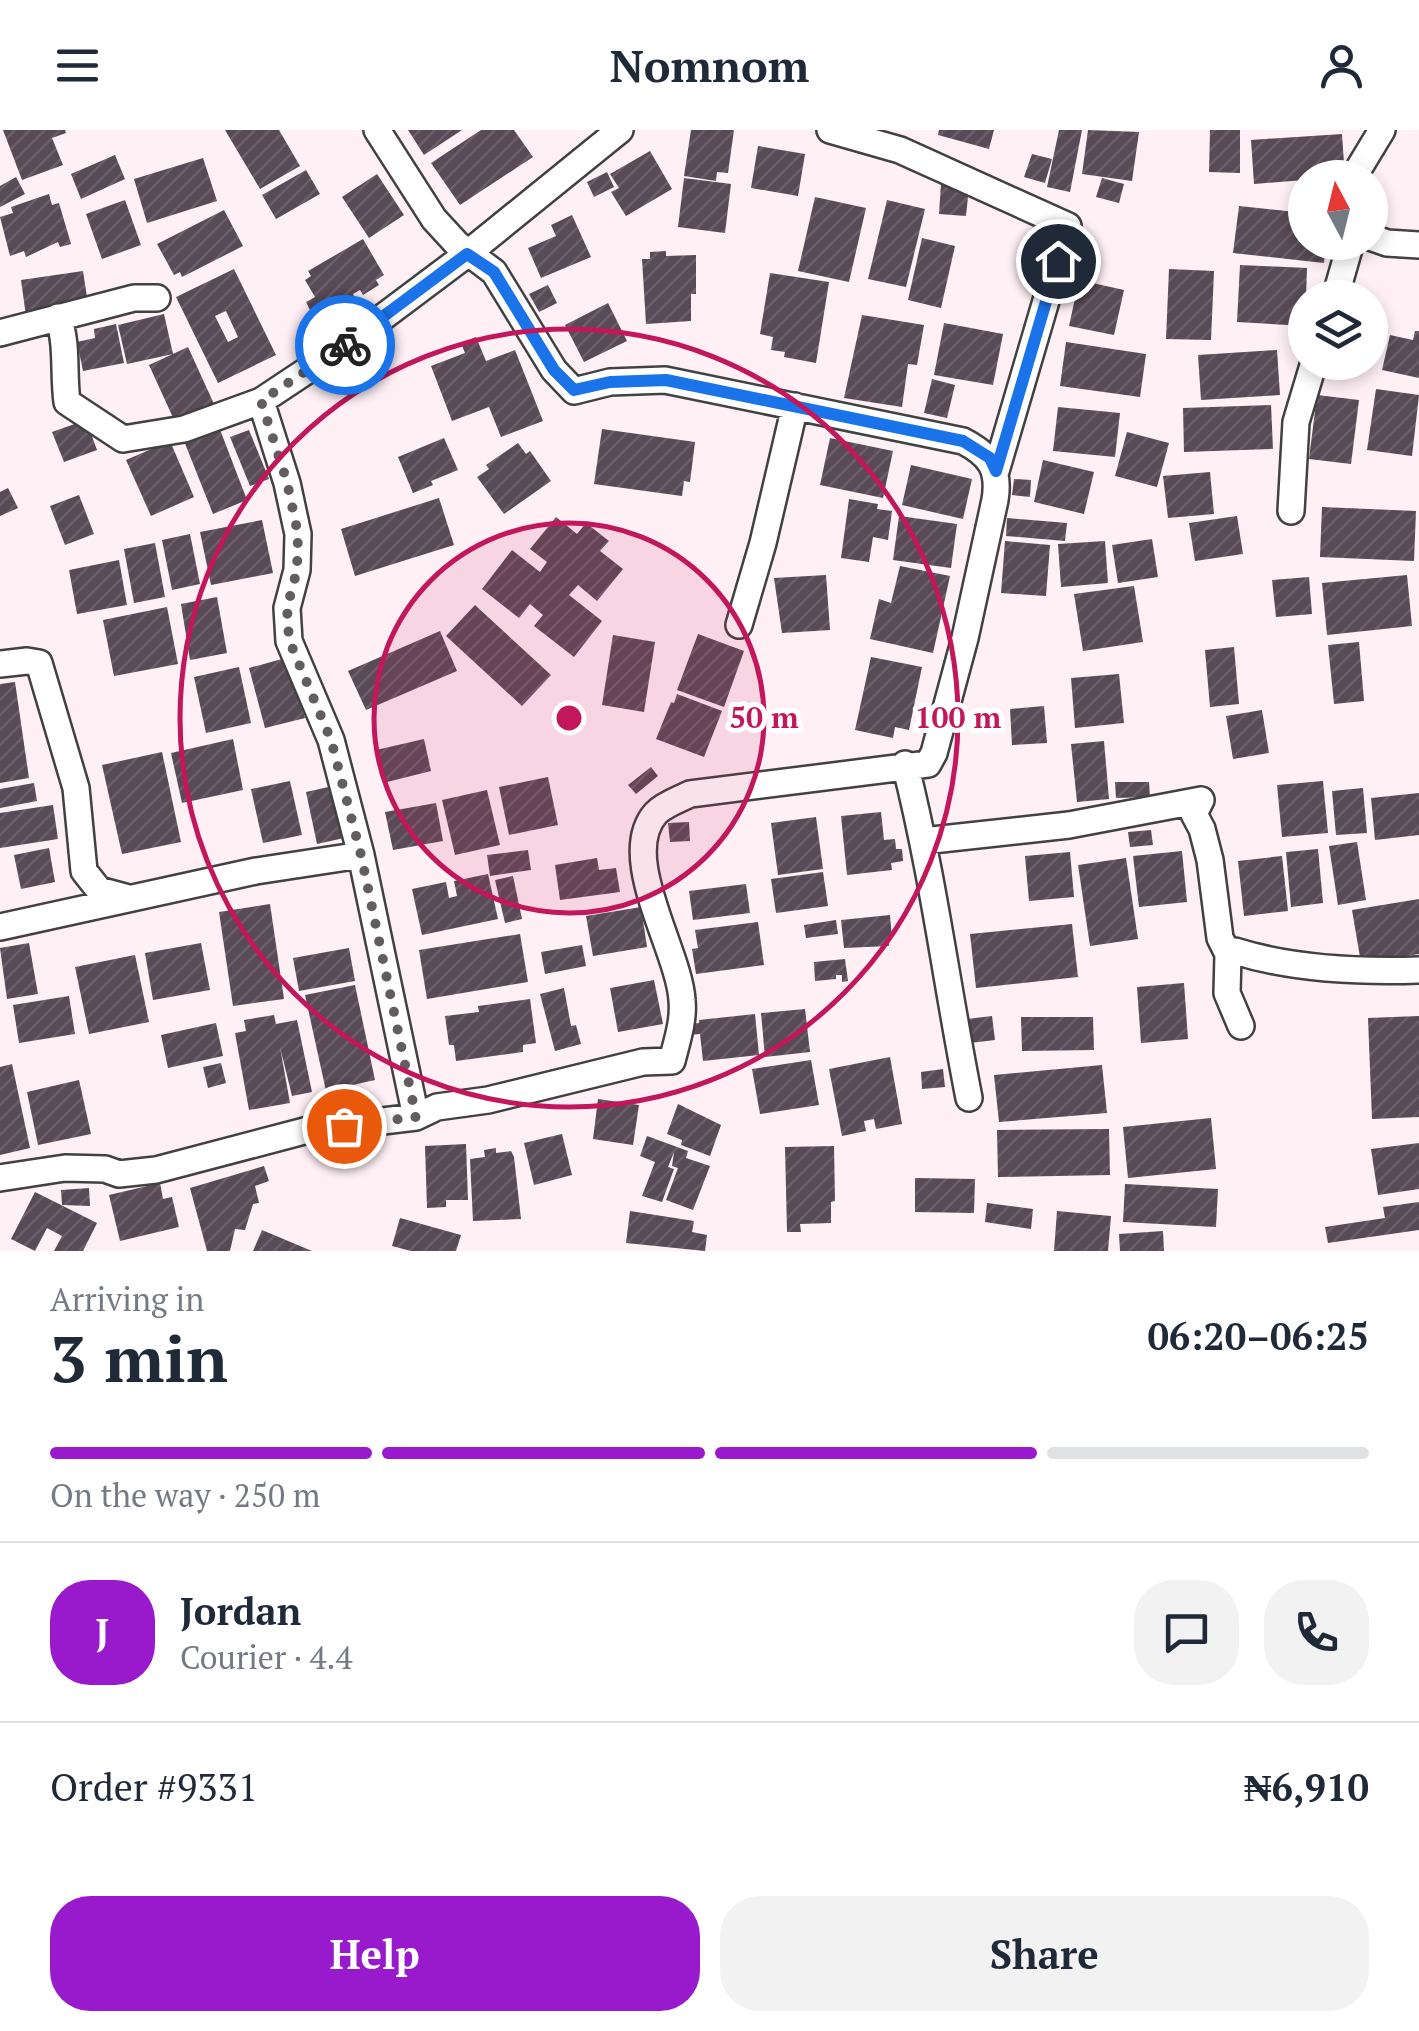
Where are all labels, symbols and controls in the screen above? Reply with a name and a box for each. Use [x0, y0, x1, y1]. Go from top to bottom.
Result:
text: Nomnom [610, 35, 809, 95]
icon: menu [50, 38, 105, 93]
icon: person [1314, 38, 1369, 93]
north arrow [1288, 160, 1388, 260]
map controls [1288, 160, 1388, 380]
pin [1016, 219, 1101, 304]
icon: home [1031, 234, 1086, 289]
button: layers [1288, 280, 1388, 380]
courier [295, 295, 395, 395]
icon: bike [318, 318, 373, 373]
text: 50 m [729, 697, 799, 737]
text: 100 m [915, 697, 1002, 737]
centre of rings [551, 700, 587, 736]
pin [302, 1084, 387, 1169]
icon: bag [317, 1099, 372, 1154]
text: Arriving in [50, 1278, 204, 1320]
text: 06:20–06:25 [1147, 1311, 1369, 1361]
text: 3 min [50, 1314, 228, 1401]
text: On the way · 250 m [50, 1474, 320, 1516]
button: chat [1134, 1580, 1239, 1685]
button: phone [1264, 1580, 1369, 1685]
text: Jordan [180, 1586, 301, 1636]
text: J [96, 1607, 109, 1657]
text: Courier · 4.4 [180, 1636, 352, 1678]
text: Order #9331 [50, 1762, 258, 1812]
text: ₦6,910 [1244, 1762, 1369, 1812]
button: Help [50, 1896, 700, 2011]
button: Share [720, 1896, 1369, 2011]

